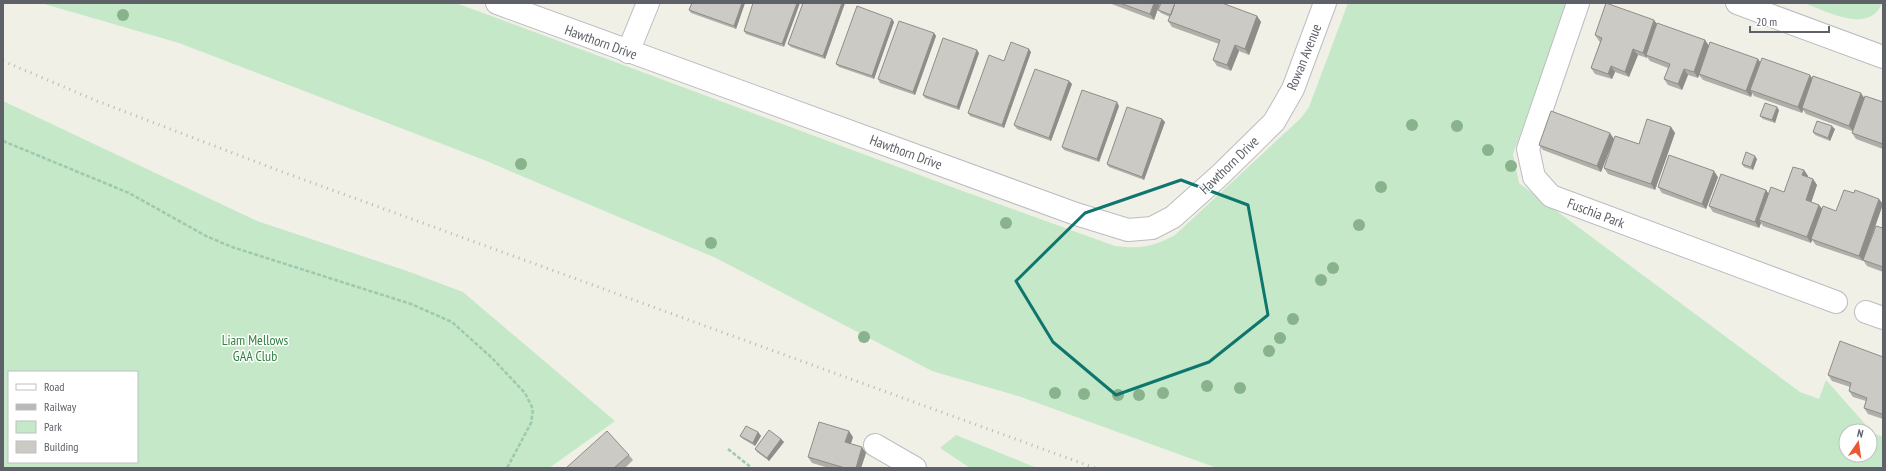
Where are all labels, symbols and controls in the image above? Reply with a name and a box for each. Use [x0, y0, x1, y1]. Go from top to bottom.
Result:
scale bar [1750, 8, 1829, 34]
text: 20 m [1756, 14, 1777, 29]
street label: Hawthorn Drive [562, 21, 640, 63]
street label: Rowan Avenue [1283, 21, 1326, 93]
street label: Hawthorn Drive [867, 131, 945, 173]
street label: Hawthorn Drive [1195, 132, 1263, 198]
street label: Fuschia Park [1565, 194, 1628, 232]
park label: Liam Mellows GAA Club [222, 331, 289, 365]
legend [8, 371, 138, 463]
text: Road [44, 379, 64, 394]
text: Railway [44, 399, 77, 414]
text: Park [44, 419, 62, 434]
north arrow [1838, 423, 1878, 463]
text: N [1856, 426, 1865, 441]
text: Building [44, 439, 79, 454]

